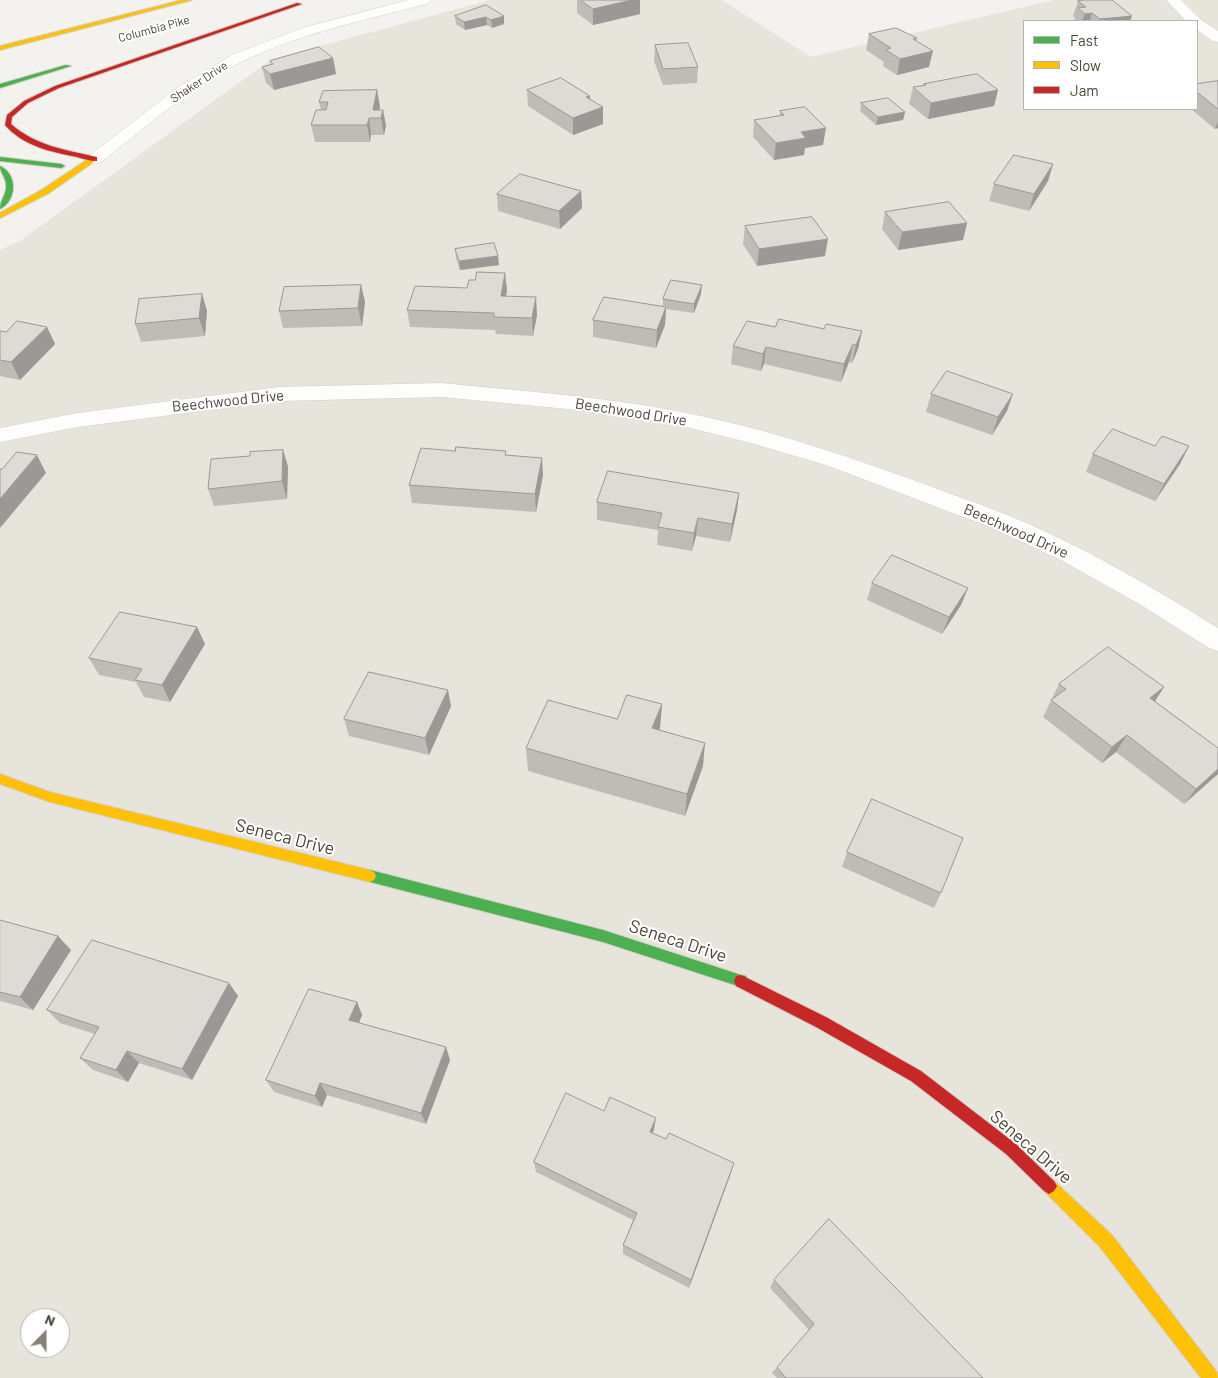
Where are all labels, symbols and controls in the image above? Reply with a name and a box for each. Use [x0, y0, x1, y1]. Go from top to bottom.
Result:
street label: Columbia Pike [117, 13, 191, 45]
legend [1023, 20, 1198, 110]
text: Fast [1070, 31, 1098, 49]
text: Slow [1070, 56, 1101, 74]
street label: Shaker Drive [168, 58, 230, 106]
text: Jam [1070, 81, 1099, 99]
street label: Beechwood Drive [171, 386, 285, 416]
street label: Beechwood Drive [574, 394, 688, 430]
street label: Beechwood Drive [961, 500, 1071, 562]
street label: Seneca Drive [233, 814, 337, 860]
street label: Seneca Drive [626, 915, 730, 967]
street label: Seneca Drive [986, 1106, 1076, 1188]
north arrow [20, 1308, 70, 1358]
text: N [43, 1310, 58, 1329]

